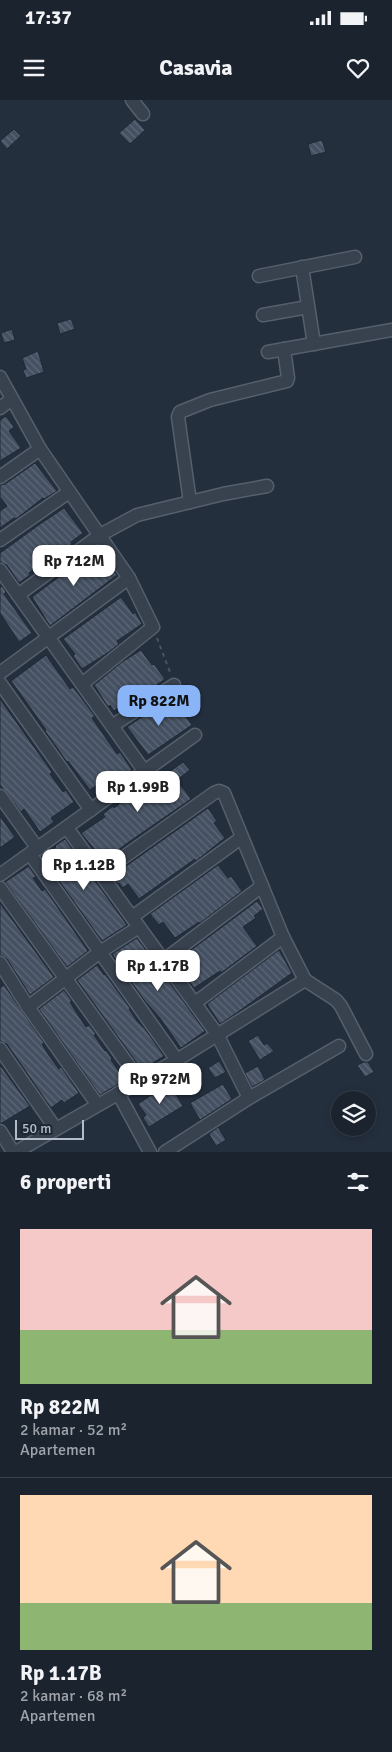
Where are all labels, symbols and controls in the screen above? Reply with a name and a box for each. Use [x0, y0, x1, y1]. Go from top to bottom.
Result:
text: 17:37 [25, 6, 72, 30]
icon: menu [20, 54, 48, 82]
text: Casavia [159, 54, 233, 81]
icon: heart [344, 54, 372, 82]
pin: Rp 712M [28, 544, 120, 587]
text: Rp 712M [43, 551, 105, 571]
pin: Rp 822M [113, 684, 205, 727]
text: Rp 822M [128, 691, 190, 711]
pin: Rp 1.99B [86, 770, 190, 813]
text: Rp 1.99B [107, 777, 169, 797]
pin: Rp 1.12B [32, 848, 136, 891]
text: Rp 1.12B [53, 855, 115, 875]
pin: Rp 1.17B [106, 950, 210, 992]
text: Rp 1.17B [127, 956, 189, 976]
pin: Rp 972M [114, 1062, 206, 1105]
text: Rp 972M [129, 1069, 191, 1089]
map controls [331, 1091, 376, 1136]
button: layers [331, 1091, 376, 1136]
scale bar [15, 1117, 84, 1140]
text: 50 m [22, 1120, 51, 1137]
icon: filters [344, 1168, 372, 1196]
text: 6 properti [20, 1169, 111, 1195]
icon: home [151, 1262, 241, 1352]
text: Rp 822M [20, 1394, 100, 1420]
text: 2 kamar · 52 m² [20, 1420, 127, 1440]
text: Apartemen [20, 1440, 96, 1460]
icon: home [151, 1527, 241, 1617]
text: Rp 1.17B [20, 1660, 102, 1686]
text: 2 kamar · 68 m² [20, 1686, 127, 1706]
text: Apartemen [20, 1706, 96, 1726]

